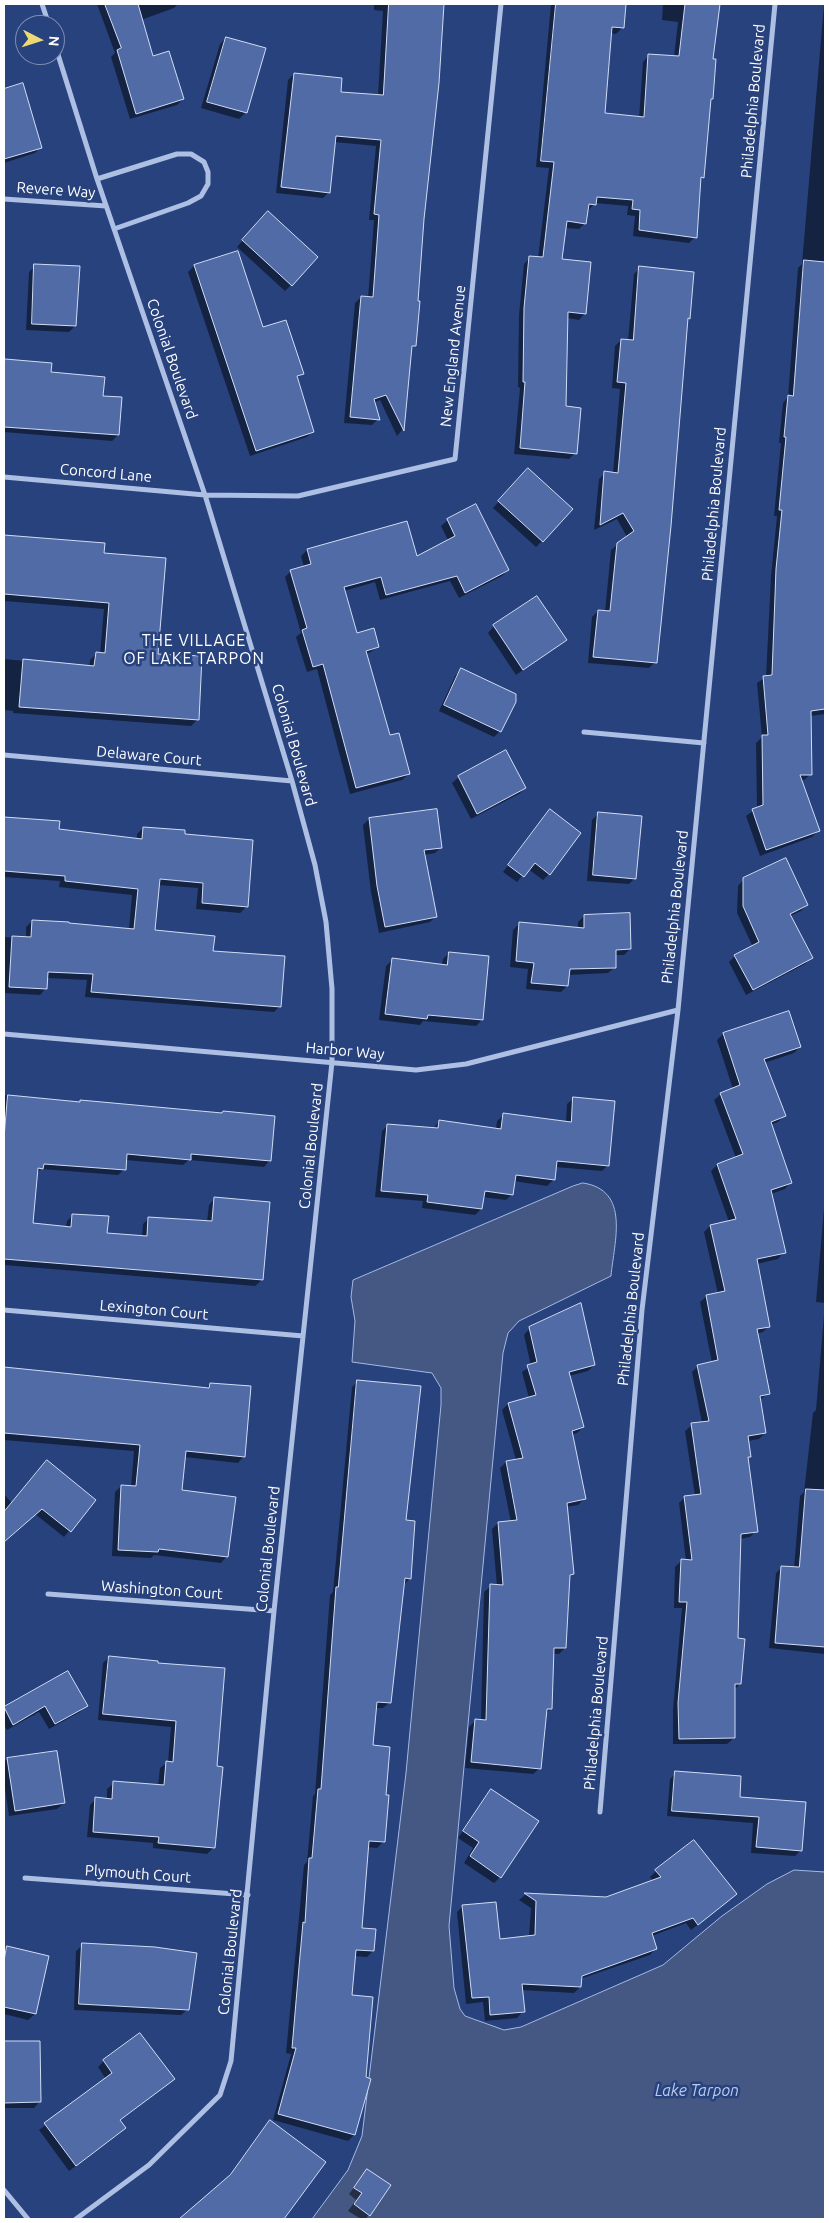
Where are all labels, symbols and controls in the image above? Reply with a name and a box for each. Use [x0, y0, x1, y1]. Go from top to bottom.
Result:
north arrow [15, 15, 65, 65]
street label: Philadelphia Boulevard [737, 23, 769, 179]
text: N [46, 35, 62, 47]
street label: Revere Way [16, 178, 96, 202]
street label: New England Avenue [437, 284, 469, 428]
street label: Colonial Boulevard [143, 296, 201, 422]
street label: Philadelphia Boulevard [698, 426, 730, 582]
street label: Concord Lane [59, 460, 153, 486]
district label: THE VILLAGE OF LAKE TARPON [121, 631, 267, 669]
street label: Colonial Boulevard [268, 682, 320, 808]
street label: Delaware Court [96, 742, 202, 770]
street label: Philadelphia Boulevard [658, 829, 692, 985]
street label: Harbor Way [305, 1039, 385, 1063]
street label: Colonial Boulevard [295, 1082, 327, 1210]
street label: Philadelphia Boulevard [614, 1231, 648, 1387]
street label: Lexington Court [99, 1296, 209, 1324]
street label: Colonial Boulevard [252, 1485, 284, 1613]
street label: Washington Court [101, 1577, 223, 1603]
street label: Philadelphia Boulevard [580, 1635, 612, 1791]
street label: Plymouth Court [84, 1861, 192, 1887]
street label: Colonial Boulevard [214, 1888, 246, 2016]
water label: Lake Tarpon [655, 2081, 739, 2101]

